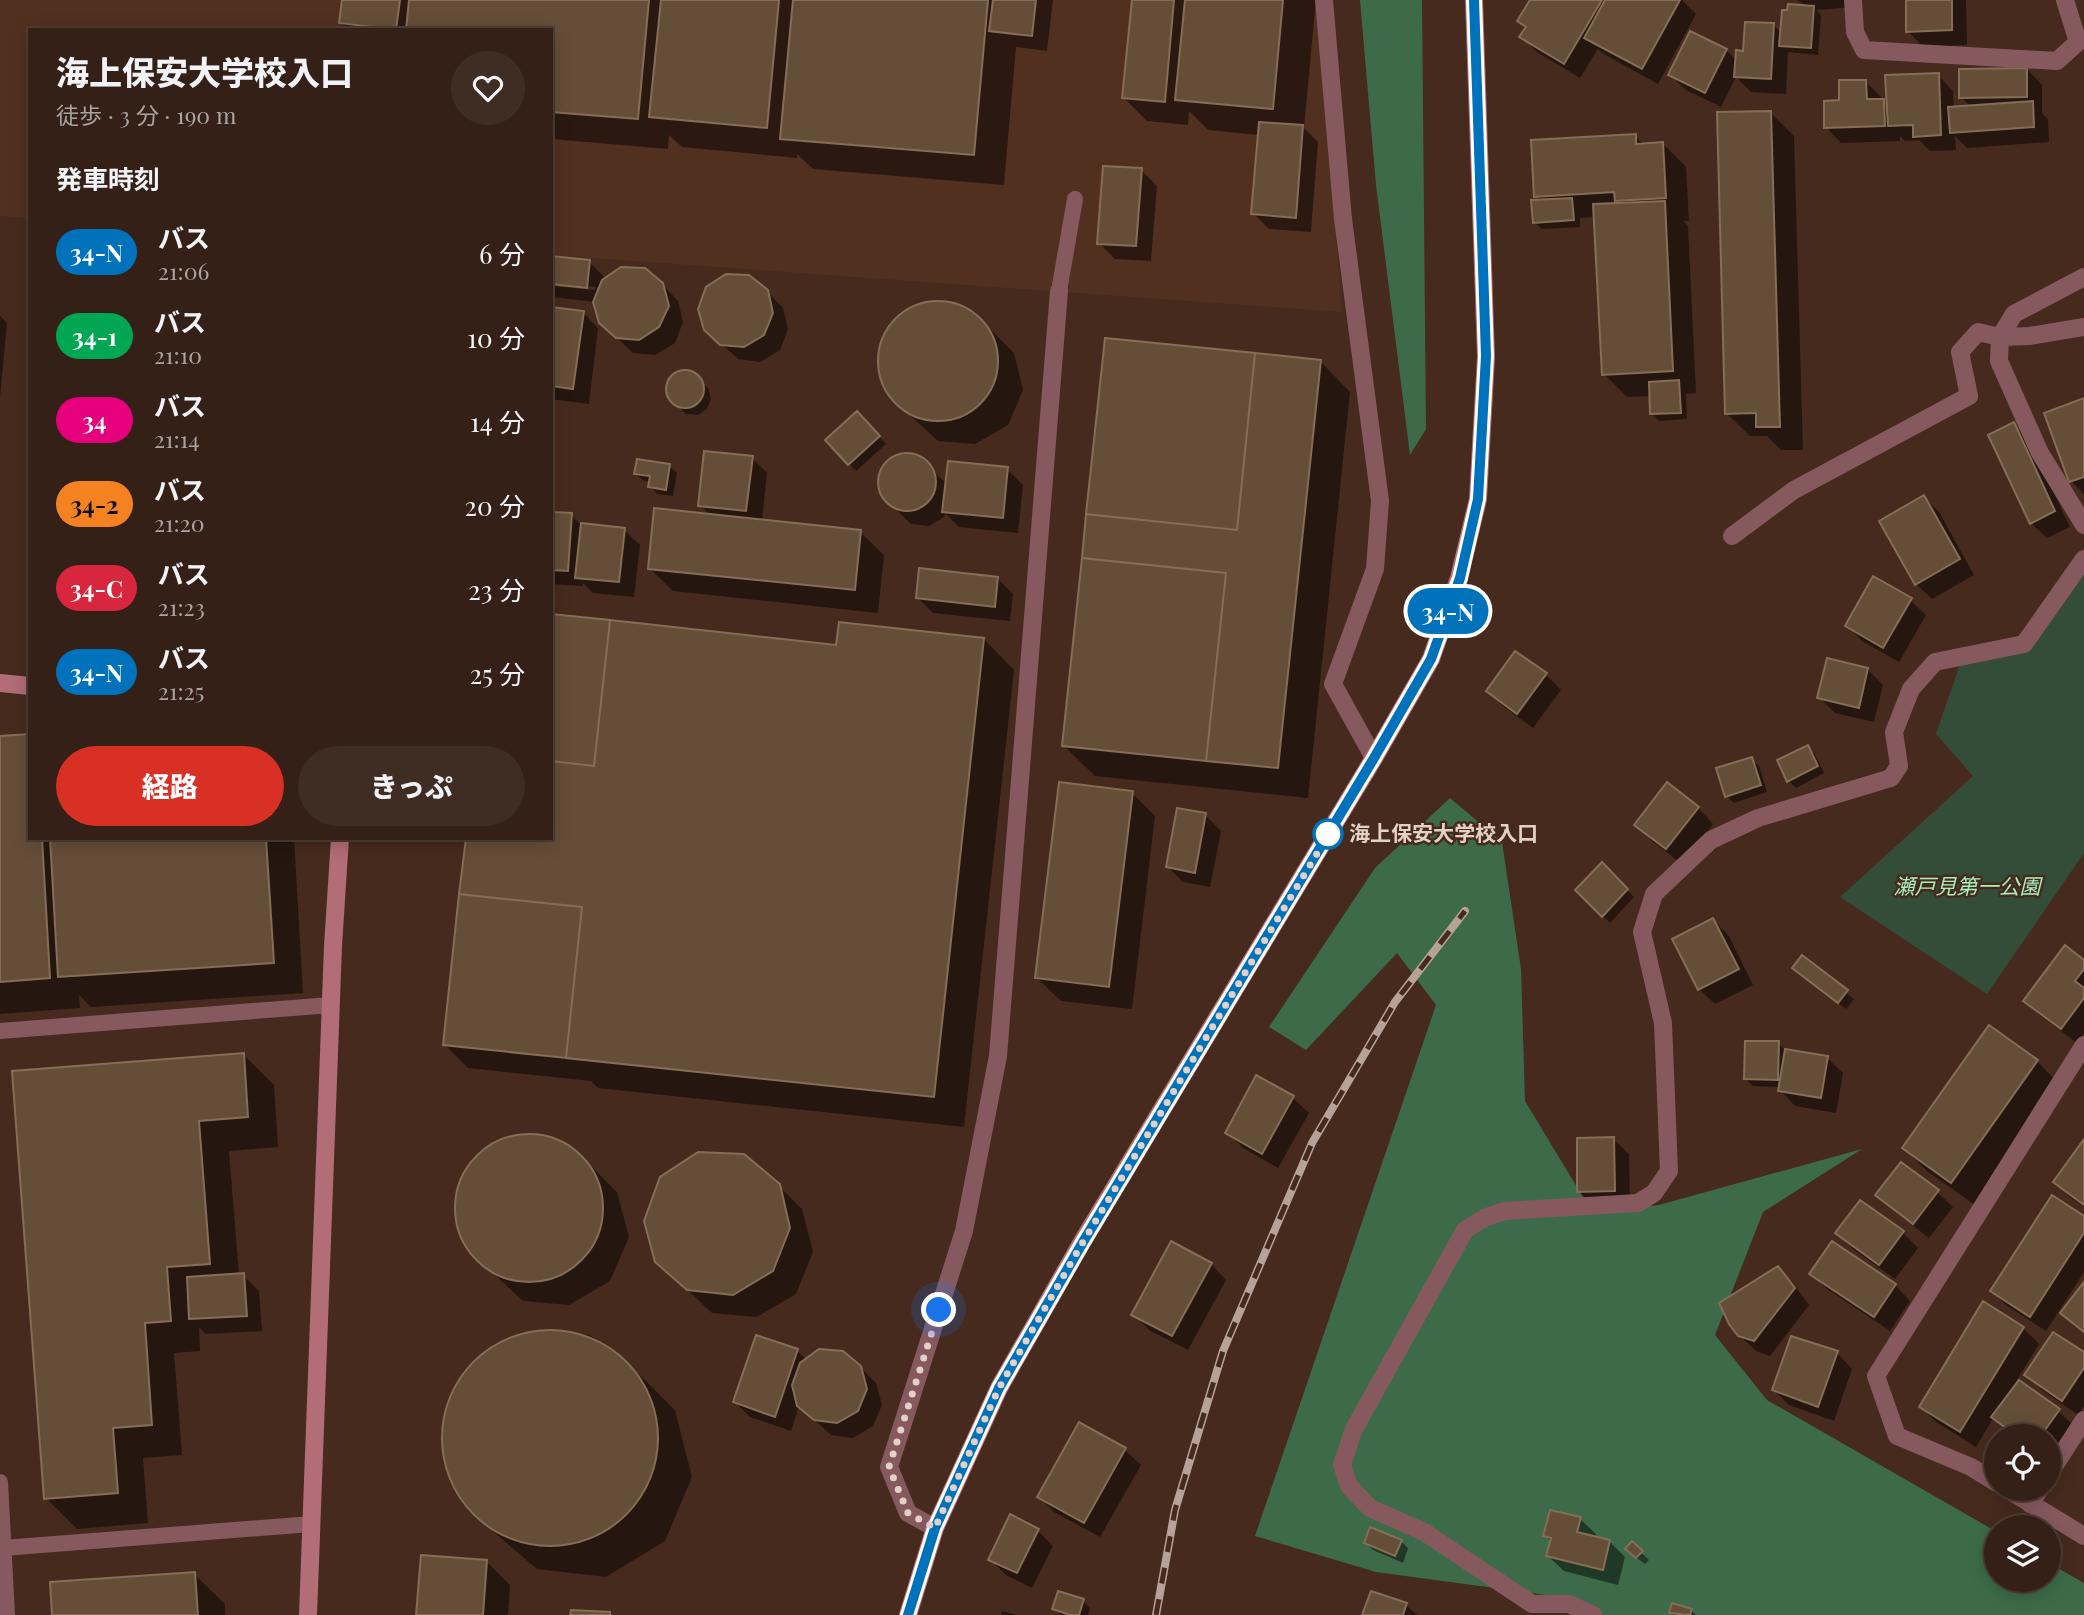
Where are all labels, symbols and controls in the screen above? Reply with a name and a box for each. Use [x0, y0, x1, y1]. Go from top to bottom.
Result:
text: 海上保安大学校入口 [56, 49, 353, 93]
button: heart [451, 51, 525, 125]
text: 徒歩 · 3 分 · 190 m [56, 99, 236, 130]
text: 発車時刻 [56, 161, 160, 196]
text: バス [158, 220, 210, 255]
text: 34-N [70, 236, 123, 268]
text: 6 分 [479, 236, 525, 271]
text: 21:06 [158, 255, 209, 286]
text: バス [154, 304, 206, 339]
text: 34-1 [72, 320, 117, 352]
text: 10 分 [467, 320, 525, 355]
text: 21:10 [154, 339, 202, 370]
text: バス [154, 388, 206, 423]
text: 34 [82, 404, 107, 436]
text: 14 分 [470, 404, 525, 439]
text: 21:14 [154, 423, 200, 454]
text: バス [154, 472, 206, 507]
text: 34-2 [70, 488, 119, 520]
text: 20 分 [464, 488, 525, 523]
text: 21:20 [154, 507, 204, 538]
text: バス [158, 556, 210, 591]
text: 34-C [70, 572, 123, 604]
text: 23 分 [468, 572, 525, 607]
line badge: 34-N [1399, 588, 1497, 634]
text: 21:23 [158, 591, 205, 622]
text: 34-N [1421, 595, 1475, 627]
text: バス [158, 640, 210, 675]
text: 34-N [70, 656, 123, 688]
text: 25 分 [470, 656, 525, 691]
text: 21:25 [158, 675, 204, 706]
button: 経路 [56, 746, 284, 826]
button: きっぷ [298, 746, 525, 826]
place label: 海上保安大学校入口 [1349, 818, 1538, 846]
marker: 海上保安大学校入口 [1313, 819, 1343, 849]
park label: 瀬戸見第一公園 [1894, 871, 2043, 899]
your location [921, 1292, 956, 1327]
map controls [1984, 1424, 2061, 1592]
button: locate [1984, 1424, 2061, 1501]
button: layers [1984, 1515, 2061, 1592]

